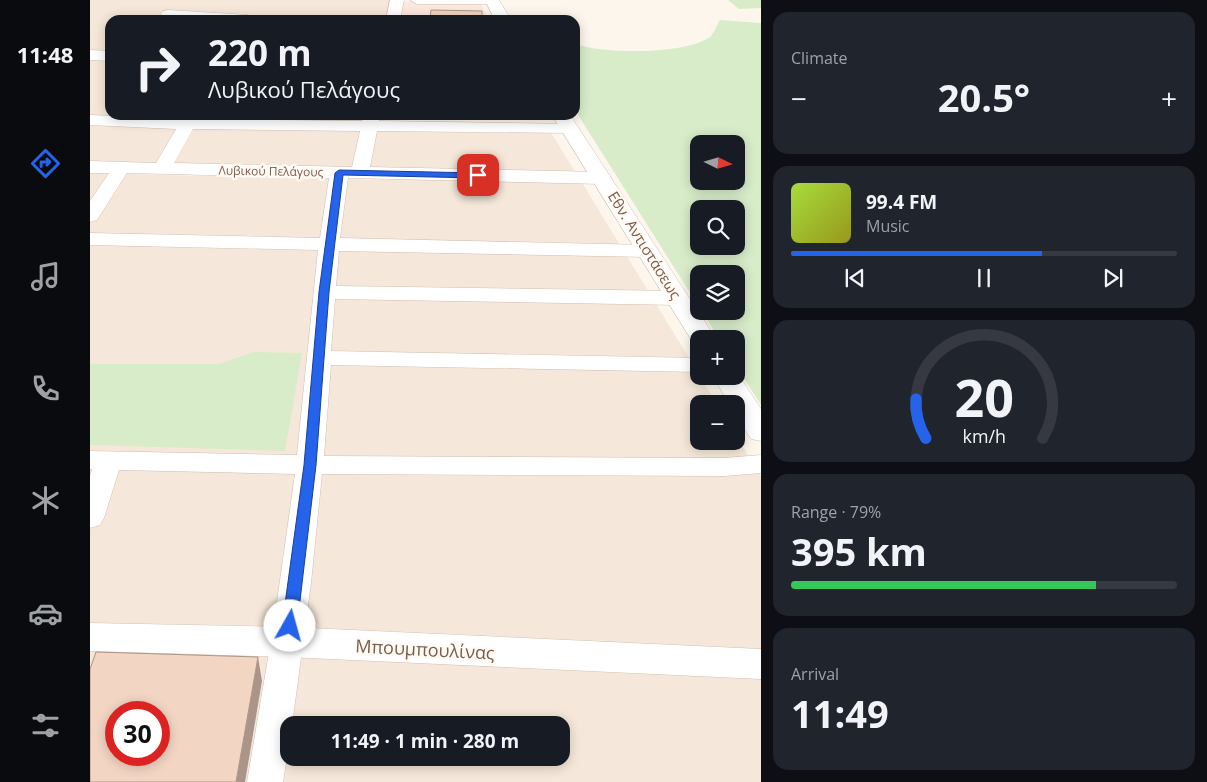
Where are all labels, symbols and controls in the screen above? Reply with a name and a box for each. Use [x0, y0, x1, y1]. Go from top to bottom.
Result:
text: 220 m [208, 29, 312, 76]
icon: right [125, 35, 190, 100]
text: 11:48 [17, 39, 73, 69]
text: Climate [791, 47, 848, 69]
text: 20.5° [938, 71, 1030, 123]
text: Λυβικού Πελάγους [208, 74, 400, 104]
text: − [791, 79, 807, 117]
text: + [1161, 79, 1177, 117]
north arrow [690, 135, 745, 190]
map controls [690, 135, 745, 450]
icon: directions [28, 146, 63, 181]
pin [457, 154, 499, 196]
icon: arrive [464, 161, 492, 189]
street label: Λυβικού Πελάγους [218, 162, 324, 180]
street label: Εθν. Αντιστάσεως [604, 187, 686, 303]
text: 99.4 FM [866, 189, 937, 215]
button: search [690, 200, 745, 255]
text: Music [866, 215, 910, 237]
icon: music [28, 259, 63, 294]
icon: previous [841, 264, 869, 292]
icon: pause [970, 264, 998, 292]
icon: next [1099, 264, 1127, 292]
button: layers [690, 265, 745, 320]
button: + [690, 330, 745, 385]
text: 20 [954, 361, 1014, 432]
icon: phone [28, 371, 63, 406]
button: − [690, 395, 745, 450]
text: km/h [962, 424, 1006, 448]
icon: climate [28, 483, 63, 518]
text: Range · 79% [791, 501, 881, 523]
text: 395 km [791, 525, 927, 577]
icon: car [28, 596, 63, 631]
position arrow [263, 599, 315, 651]
street label: Μπουμπουλίνας [355, 633, 496, 665]
text: Arrival [791, 663, 839, 685]
text: 11:49 [791, 687, 889, 739]
speed limit sign: 30 [105, 701, 170, 766]
icon: filters [28, 708, 63, 743]
text: 11:49 · 1 min · 280 m [331, 728, 519, 754]

